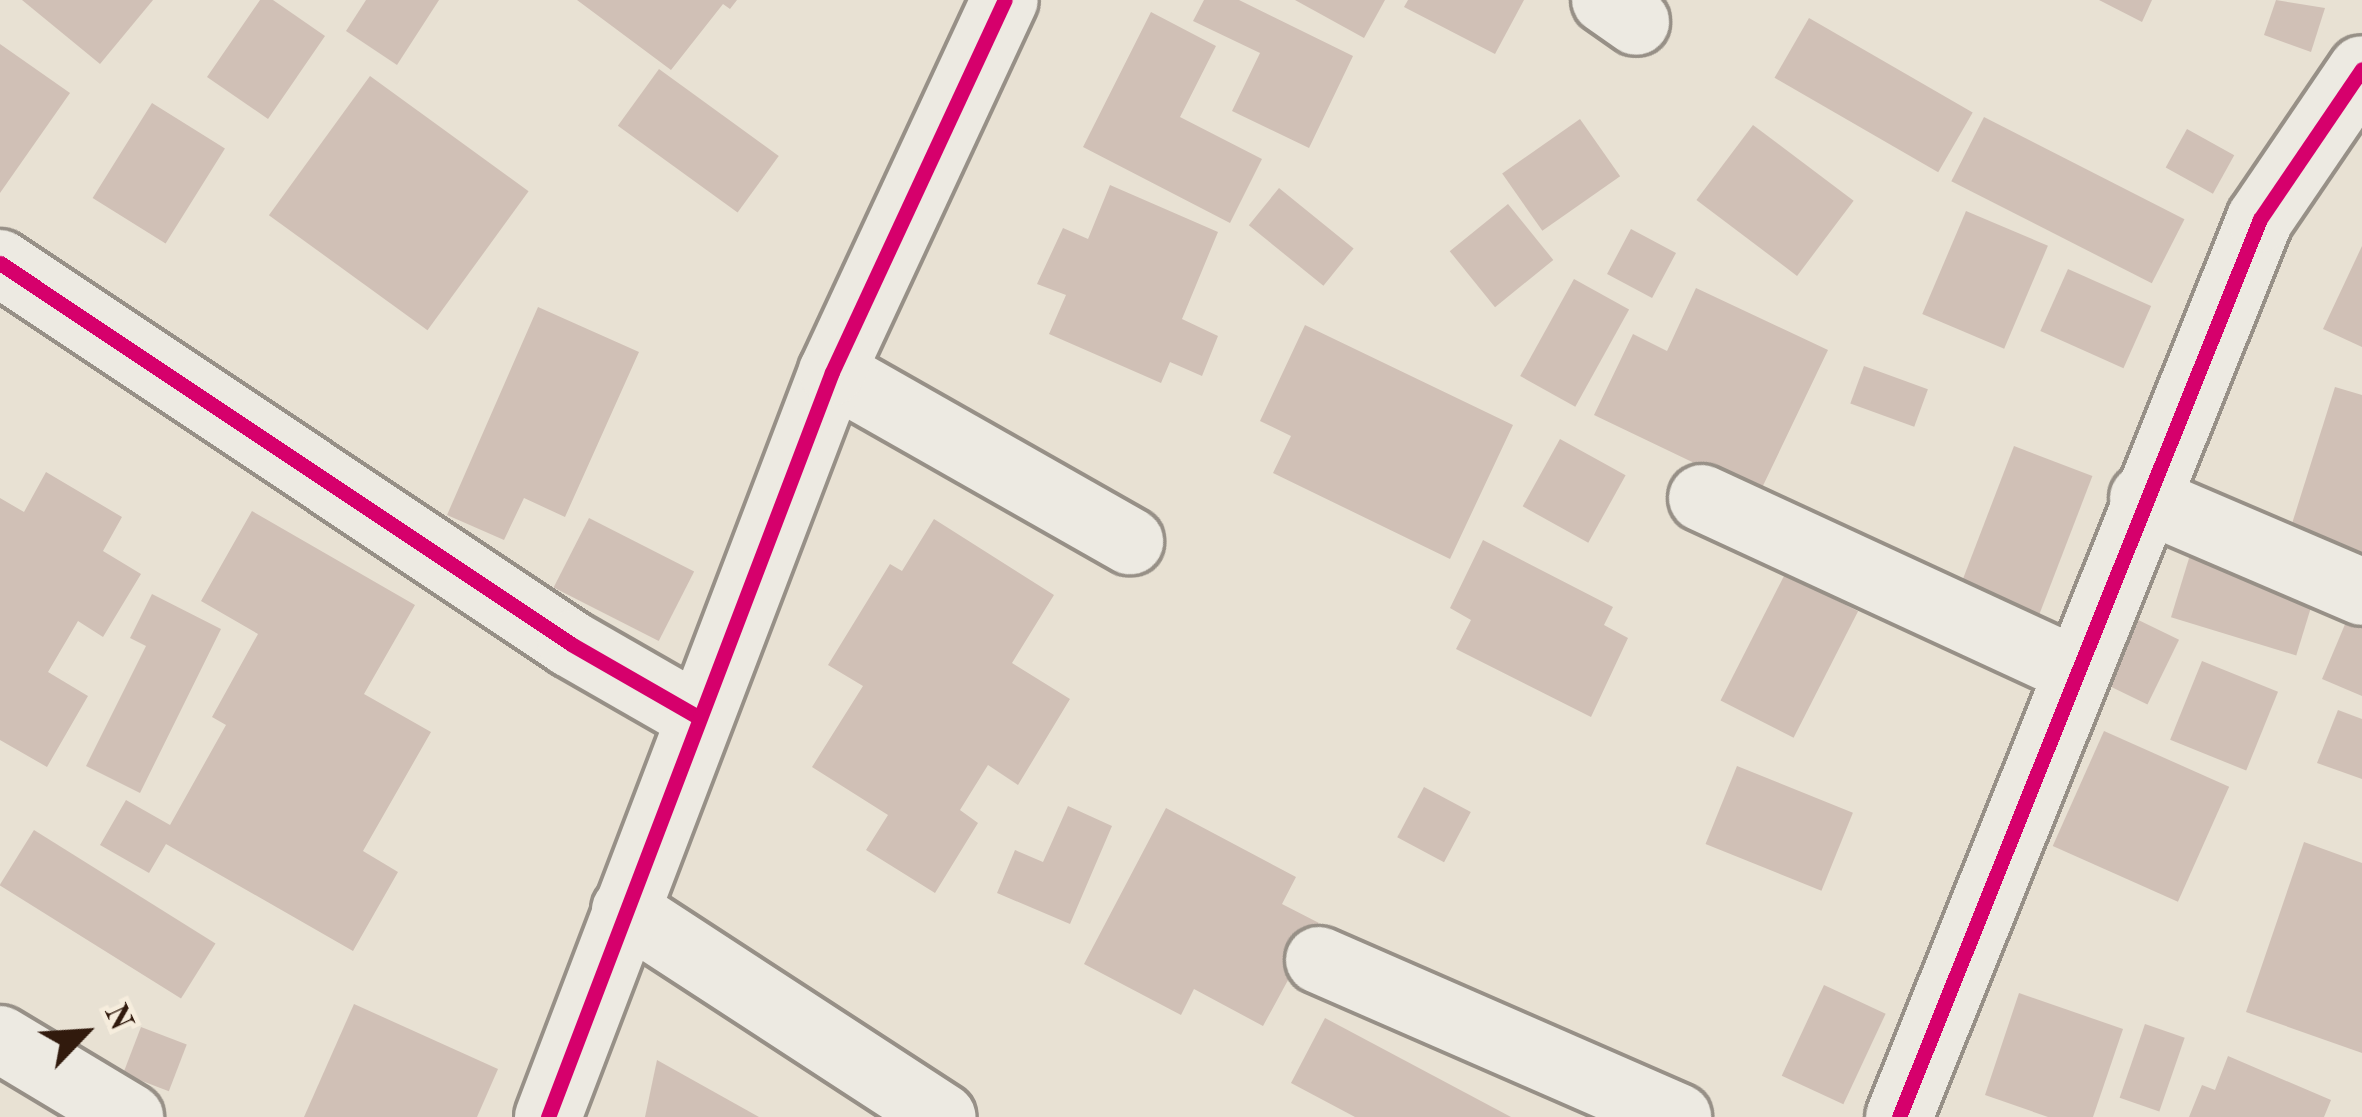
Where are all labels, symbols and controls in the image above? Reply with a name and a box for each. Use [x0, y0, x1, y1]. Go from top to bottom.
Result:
north arrow [24, 973, 144, 1093]
text: N [97, 999, 137, 1036]

